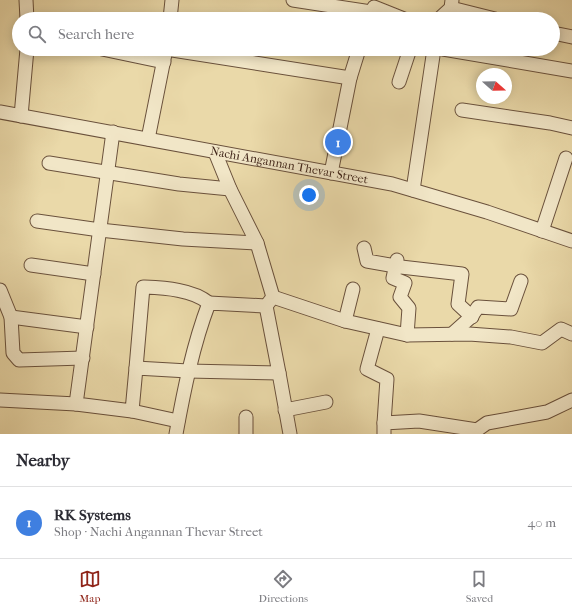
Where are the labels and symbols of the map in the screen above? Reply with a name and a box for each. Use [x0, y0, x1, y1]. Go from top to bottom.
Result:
north arrow [476, 68, 512, 104]
pin: 1 [325, 127, 351, 157]
street label: Nachi Angannan Thevar Street [209, 144, 370, 187]
your location [299, 185, 319, 205]

